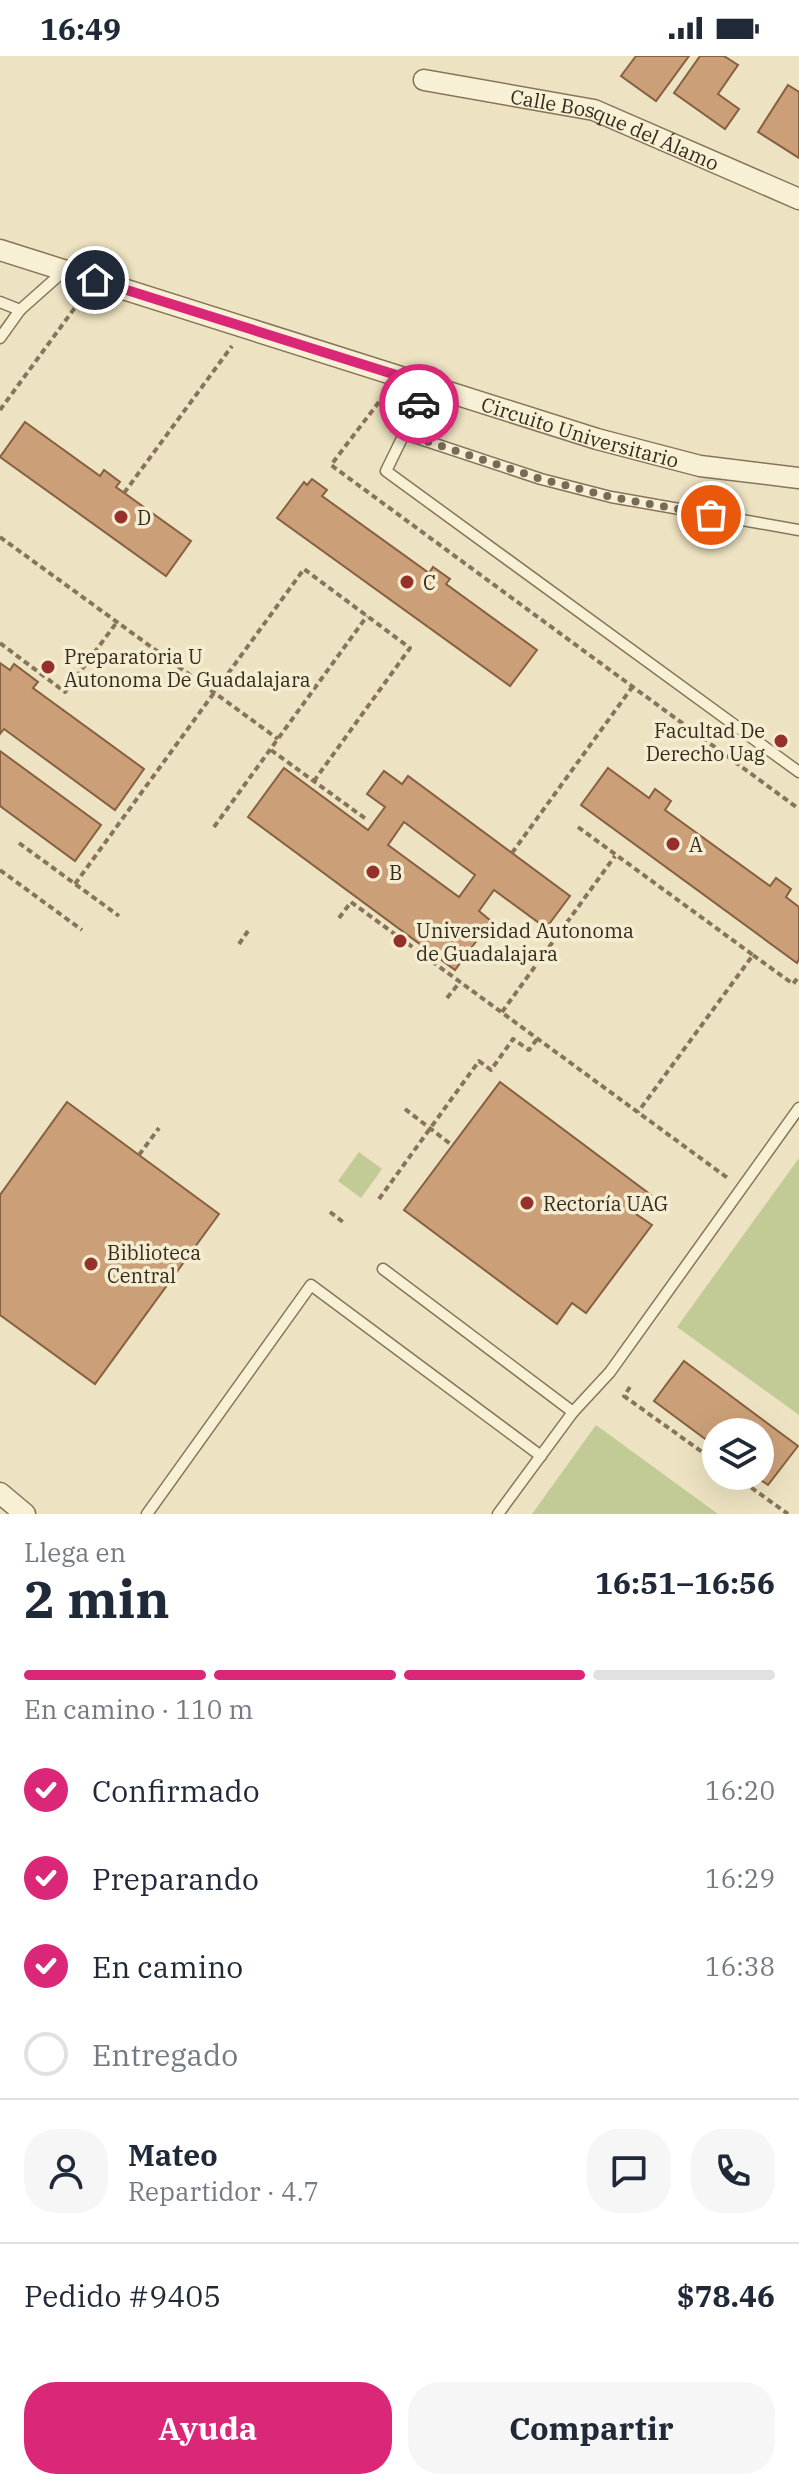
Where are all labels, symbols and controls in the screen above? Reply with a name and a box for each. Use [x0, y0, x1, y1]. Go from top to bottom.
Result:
text: 16:49 [40, 9, 121, 48]
street label: Calle Bosque del Álamo [509, 82, 723, 176]
pin [61, 246, 129, 314]
icon: home [73, 258, 117, 302]
courier [379, 364, 459, 444]
icon: car [397, 382, 441, 426]
street label: Circuito Universitario [478, 390, 682, 473]
pin [677, 481, 745, 549]
icon: bag [689, 493, 733, 537]
place label: D [137, 504, 151, 531]
marker: D [112, 508, 130, 526]
place label: C [423, 569, 436, 596]
marker: C [398, 573, 416, 591]
place label: Preparatoria U Autonoma De Guadalajara [64, 643, 311, 693]
marker: Preparatoria U Autonoma De Guadalajara [39, 658, 57, 676]
place label: Facultad De Derecho Uag [646, 717, 765, 767]
marker: Facultad De Derecho Uag [772, 732, 790, 750]
place label: A [689, 831, 703, 858]
marker: A [664, 835, 682, 853]
place label: B [389, 859, 402, 886]
marker: B [364, 863, 382, 881]
place label: Universidad Autonoma de Guadalajara [416, 917, 634, 967]
marker: Universidad Autonoma de Guadalajara [391, 932, 409, 950]
place label: Rectoría UAG [543, 1190, 668, 1217]
marker: Rectoría UAG [518, 1194, 536, 1212]
place label: Biblioteca Central [107, 1239, 201, 1289]
marker: Biblioteca Central [82, 1255, 100, 1273]
map controls [702, 1418, 774, 1490]
button: layers [702, 1418, 774, 1490]
text: Llega en [24, 1535, 126, 1569]
text: 16:51–16:56 [595, 1563, 775, 1602]
text: 2 min [24, 1565, 170, 1632]
text: En camino · 110 m [24, 1692, 253, 1726]
icon: check [24, 1768, 68, 1812]
text: Confirmado [92, 1771, 260, 1810]
text: 16:20 [705, 1773, 775, 1807]
icon: check [24, 1856, 68, 1900]
text: Preparando [92, 1859, 259, 1898]
text: 16:29 [705, 1861, 775, 1895]
icon: check [24, 1944, 68, 1988]
text: En camino [92, 1947, 243, 1986]
text: 16:38 [705, 1949, 775, 1983]
text: Entregado [92, 2035, 238, 2074]
button: person [24, 2129, 108, 2213]
button: chat [587, 2129, 671, 2213]
button: phone [691, 2129, 775, 2213]
text: Mateo [128, 2135, 218, 2174]
text: Repartidor · 4.7 [128, 2174, 319, 2208]
text: Pedido #9405 [24, 2276, 221, 2315]
text: $78.46 [677, 2276, 775, 2315]
button: Ayuda [24, 2382, 392, 2474]
button: Compartir [408, 2382, 775, 2474]

